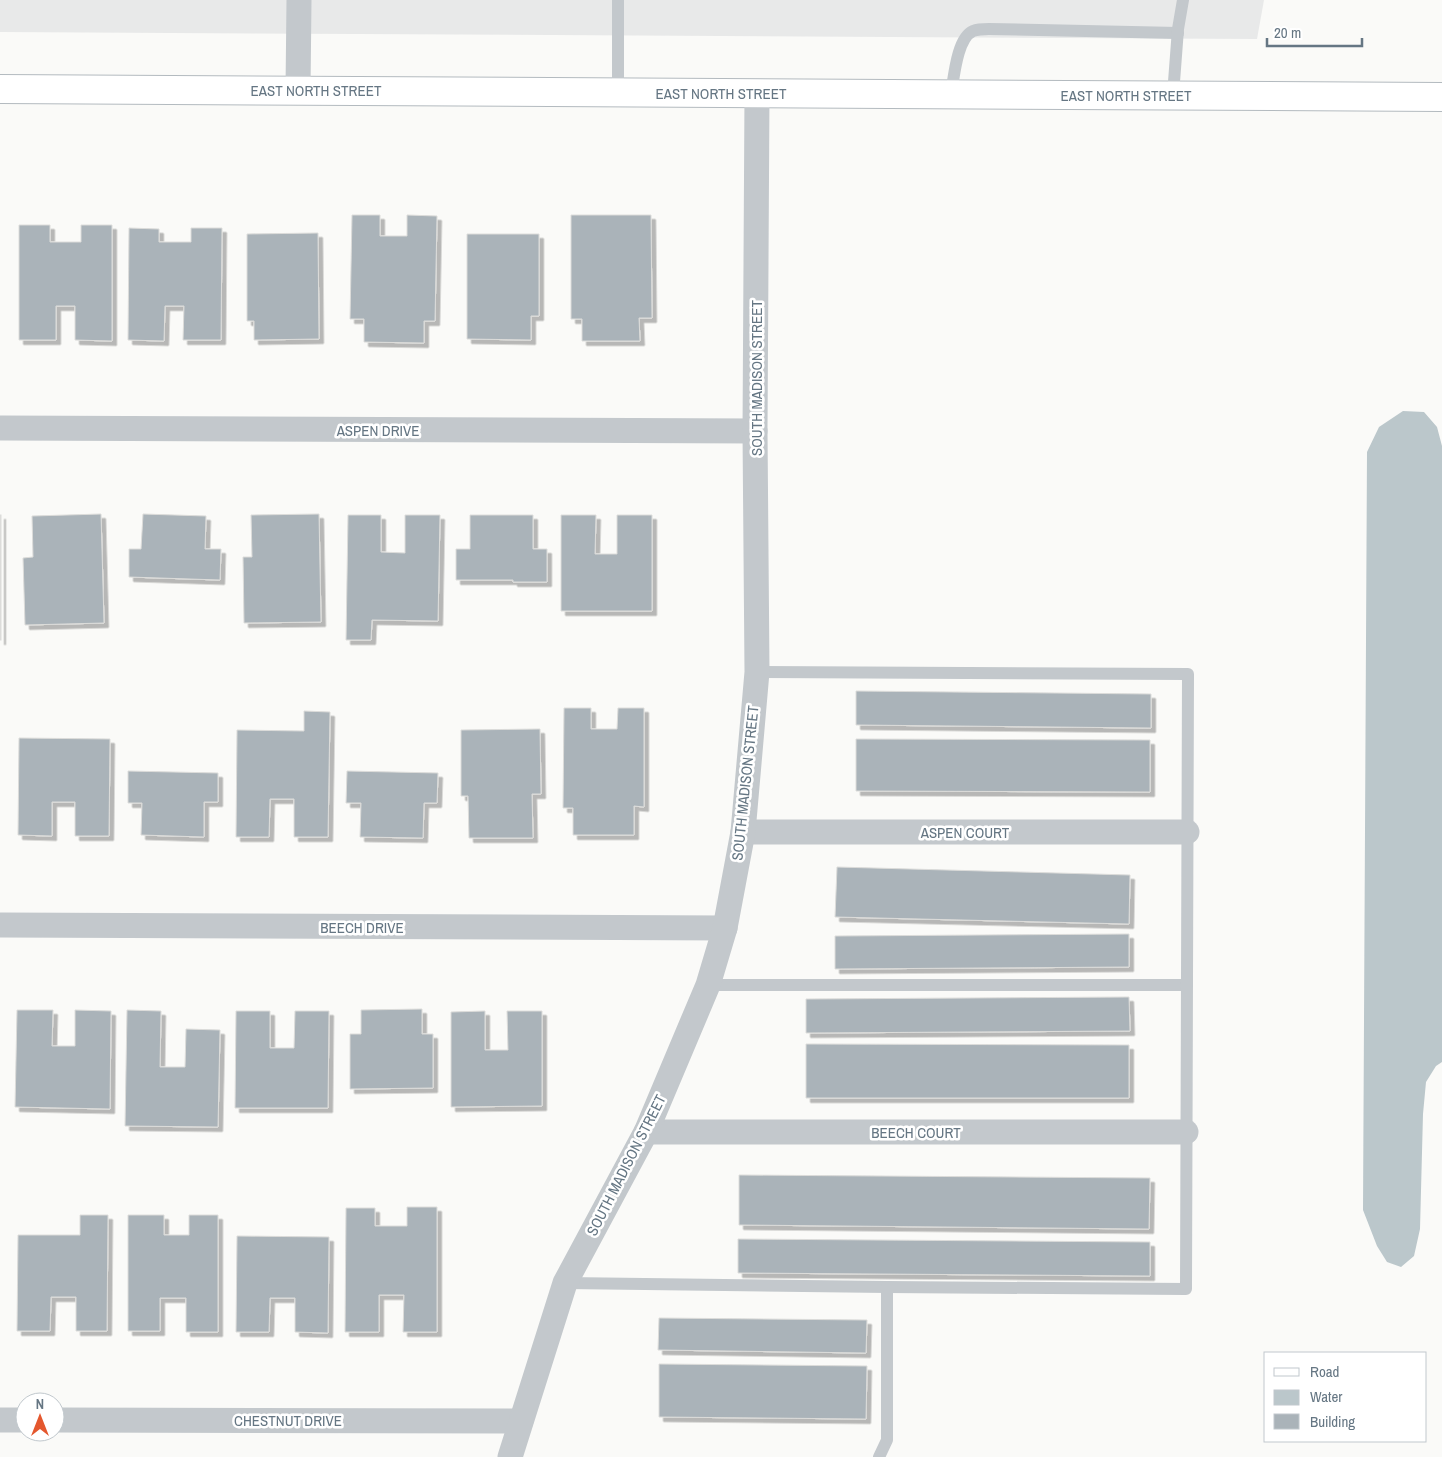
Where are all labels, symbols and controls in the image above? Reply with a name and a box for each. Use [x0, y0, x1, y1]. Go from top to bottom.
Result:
scale bar [1267, 15, 1362, 47]
text: 20 m [1274, 22, 1301, 43]
street label: EAST NORTH STREET [251, 80, 382, 101]
street label: EAST NORTH STREET [656, 83, 787, 104]
street label: EAST NORTH STREET [1061, 85, 1192, 106]
street label: SOUTH MADISON STREET [746, 300, 767, 456]
street label: ASPEN DRIVE [336, 420, 419, 441]
street label: SOUTH MADISON STREET [726, 704, 764, 862]
street label: ASPEN COURT [920, 822, 1010, 843]
street label: BEECH DRIVE [320, 917, 404, 938]
street label: SOUTH MADISON STREET [581, 1090, 671, 1239]
street label: BEECH COURT [871, 1122, 961, 1143]
legend [1264, 1352, 1427, 1442]
text: Road [1310, 1361, 1339, 1382]
text: Water [1310, 1386, 1342, 1407]
north arrow [15, 1392, 65, 1442]
text: N [36, 1395, 44, 1413]
street label: CHESTNUT DRIVE [234, 1410, 342, 1431]
text: Building [1310, 1411, 1355, 1432]

